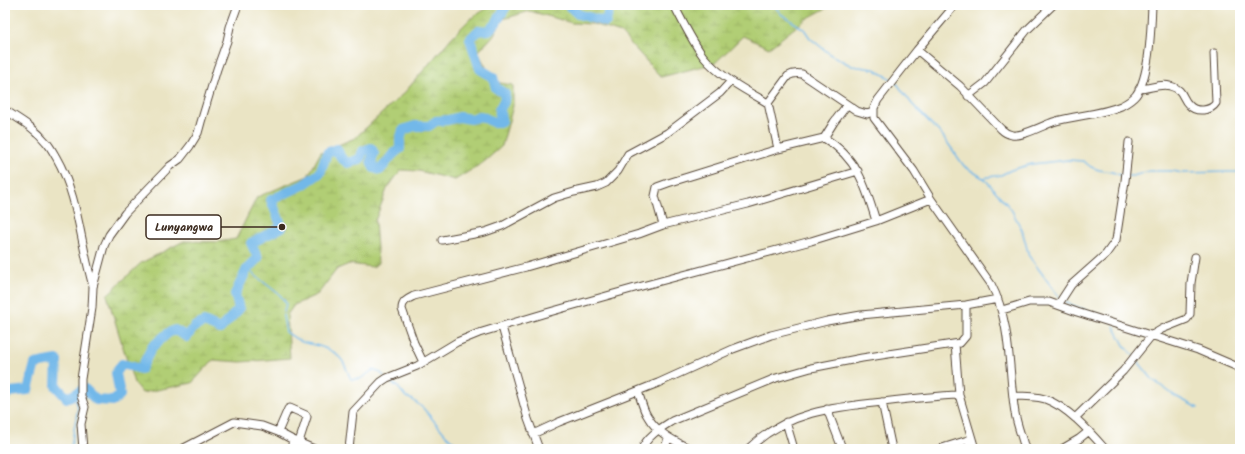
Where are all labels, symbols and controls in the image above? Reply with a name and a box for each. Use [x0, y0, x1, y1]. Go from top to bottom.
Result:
callout: Lunyangwa [146, 215, 221, 239]
text: Lunyangwa [155, 218, 213, 237]

